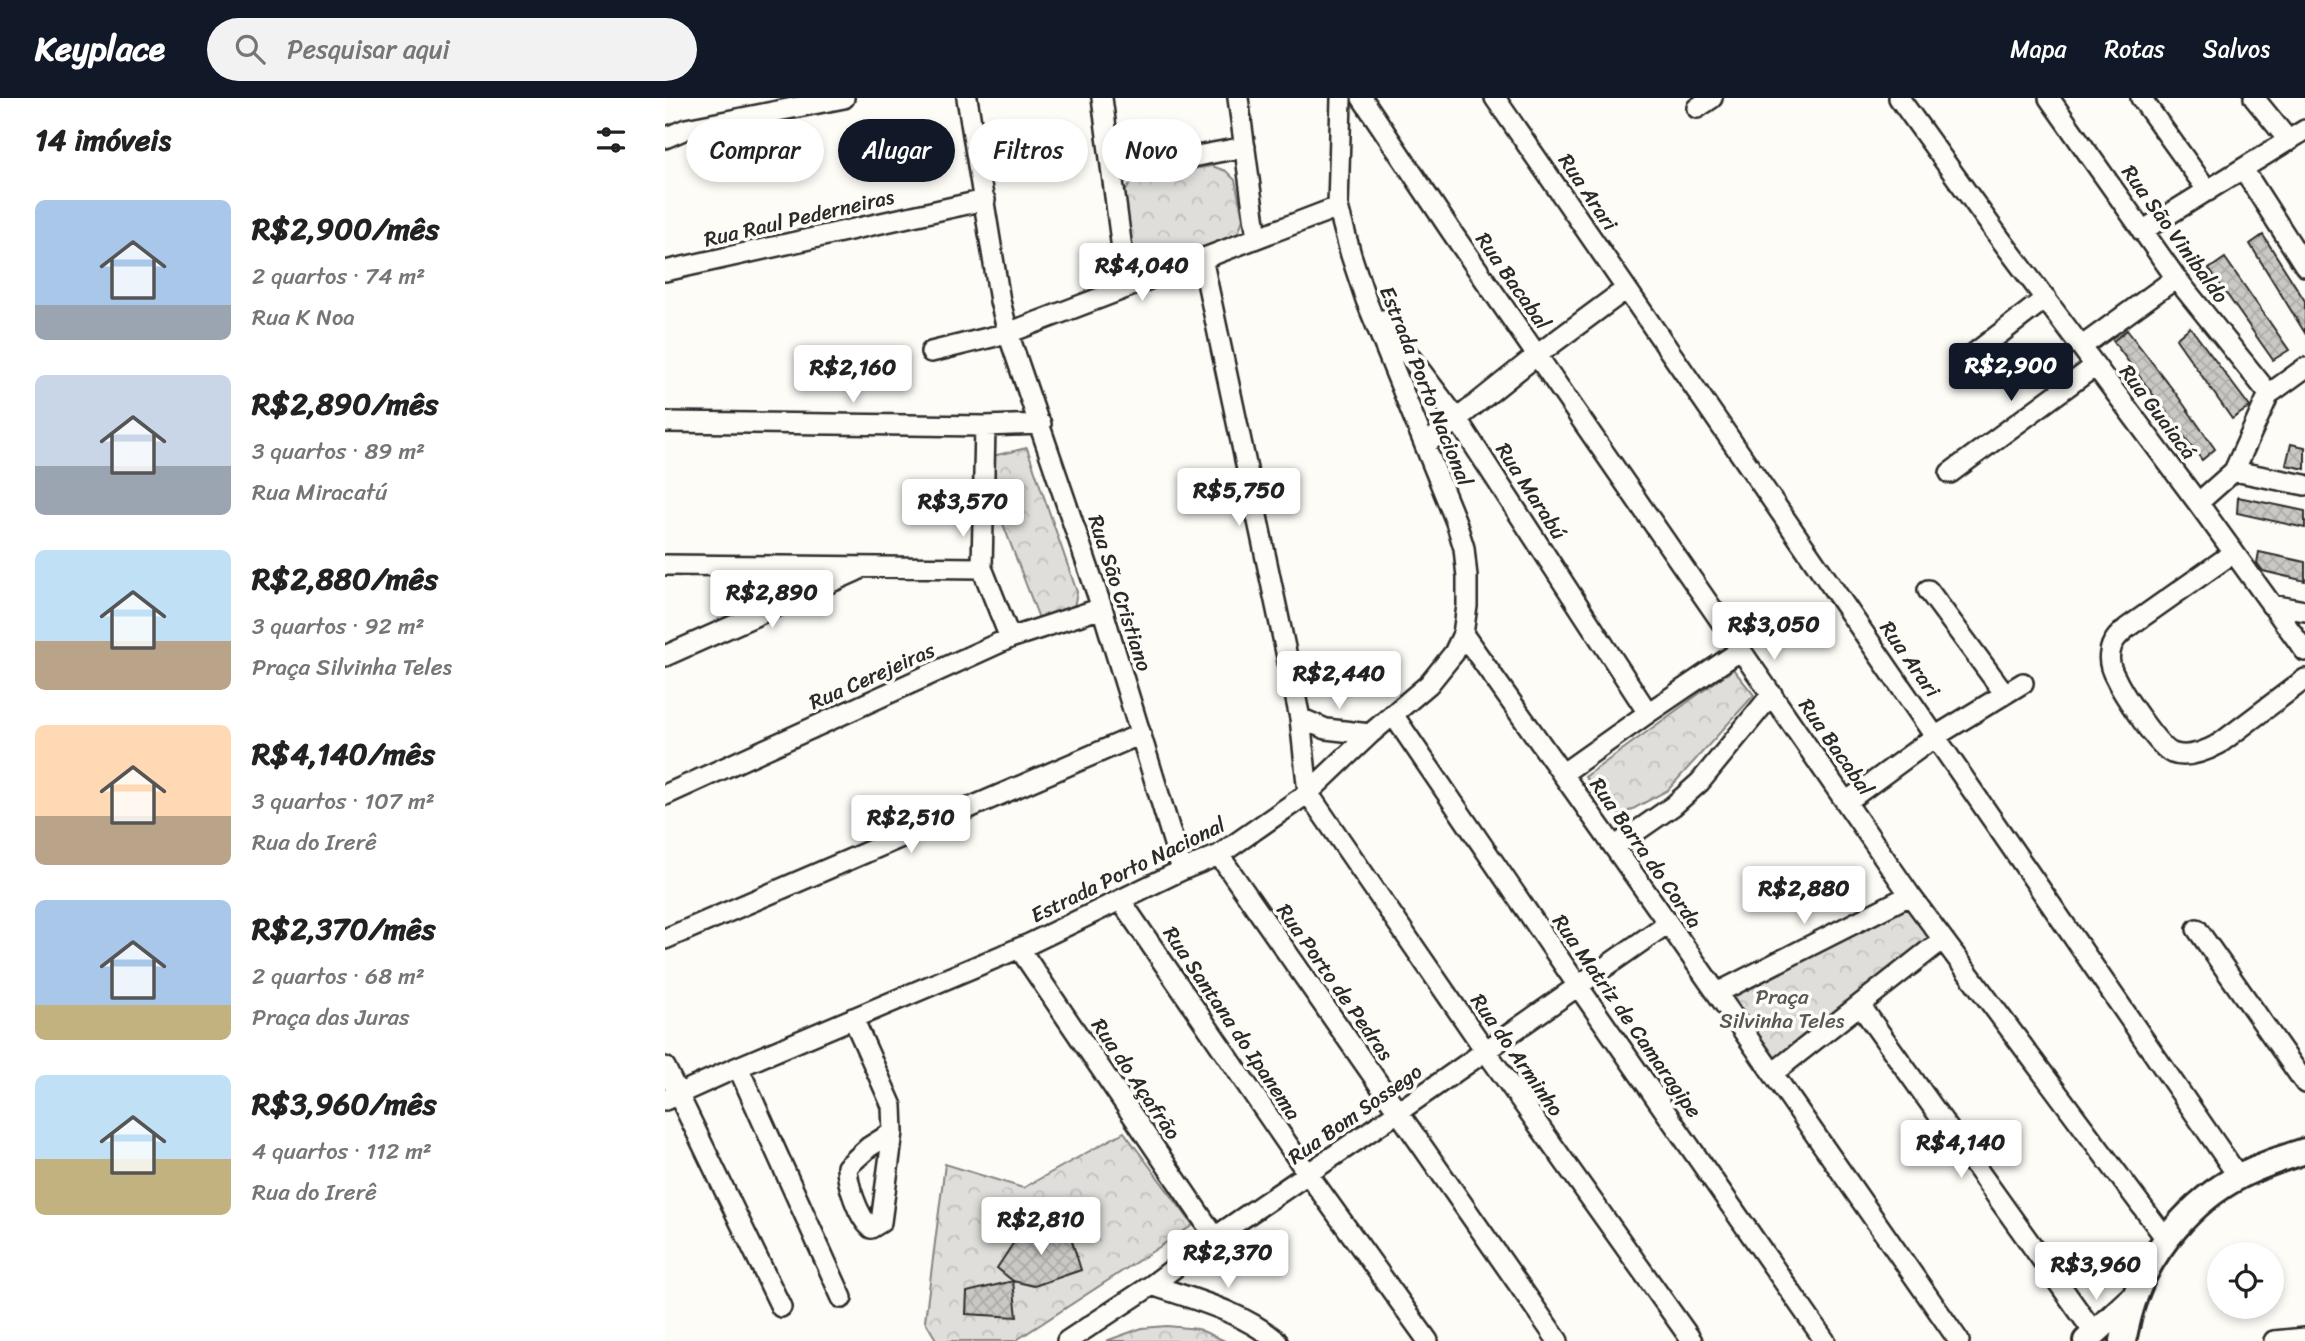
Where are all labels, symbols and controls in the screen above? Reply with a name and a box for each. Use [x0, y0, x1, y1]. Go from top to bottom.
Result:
search box [207, 18, 697, 81]
text: Keyplace [35, 20, 165, 78]
text: Pesquisar aqui [287, 26, 450, 72]
text: Mapa [2010, 28, 2067, 70]
text: Rotas [2105, 28, 2165, 70]
text: Salvos [2203, 28, 2270, 70]
icon: search [231, 30, 269, 68]
text: 14 imóveis [35, 113, 171, 167]
chip: Comprar [686, 119, 824, 182]
chip: Alugar [838, 119, 955, 182]
chip: Filtros [969, 119, 1088, 182]
chip: Novo [1102, 119, 1202, 182]
icon: filters [592, 121, 630, 159]
street label: Rua Arari [1548, 145, 1629, 240]
street label: Rua São Vinibaldo [2111, 156, 2239, 312]
street label: Rua Raul Pederneiras [700, 178, 898, 258]
text: R$2,900/mês [252, 202, 439, 256]
street label: Rua Bacabal [1465, 224, 1561, 339]
icon: home [91, 228, 175, 312]
pin: R$4,040 [1077, 244, 1207, 303]
text: R$4,040 [1095, 245, 1189, 286]
text: 2 quartos · 74 m² [252, 256, 425, 297]
street label: Estrada Porto Nacional [1368, 280, 1484, 493]
text: Rua K Noa [252, 297, 355, 338]
pin: R$2,900 [1946, 344, 2076, 403]
pin: R$2,160 [788, 345, 918, 405]
text: R$2,900 [1965, 345, 2057, 386]
text: R$2,160 [810, 347, 896, 388]
street label: Rua Guaiacá [2109, 356, 2207, 469]
text: R$2,890/mês [252, 377, 438, 431]
icon: home [91, 403, 175, 487]
text: 3 quartos · 89 m² [252, 431, 425, 472]
street label: Rua Marabú [1485, 434, 1577, 548]
pin: R$5,750 [1174, 468, 1304, 528]
text: R$5,750 [1193, 470, 1285, 511]
text: Rua Miracatú [252, 472, 387, 513]
pin: R$3,570 [898, 480, 1028, 539]
text: R$3,570 [918, 481, 1008, 522]
street label: Rua São Cristiano [1077, 510, 1163, 677]
text: R$2,880/mês [252, 552, 438, 606]
pin: R$2,890 [707, 570, 837, 630]
text: R$2,890 [726, 572, 818, 613]
icon: home [91, 578, 175, 662]
pin: R$3,050 [1709, 602, 1839, 662]
text: R$3,050 [1728, 604, 1820, 645]
text: 3 quartos · 92 m² [252, 606, 425, 647]
street label: Rua Arari [1869, 612, 1951, 707]
street label: Rua Cerejeiras [803, 631, 942, 721]
text: Praça Silvinha Teles [252, 647, 452, 688]
pin: R$2,440 [1274, 652, 1404, 711]
text: R$2,440 [1293, 653, 1385, 694]
street label: Rua Bacabal [1788, 690, 1884, 805]
text: R$4,140/mês [252, 727, 435, 781]
icon: home [91, 753, 175, 837]
street label: Rua Barra do Corda [1579, 769, 1713, 937]
text: 3 quartos · 107 m² [252, 781, 435, 822]
pin: R$2,510 [846, 796, 976, 855]
text: R$2,510 [867, 797, 955, 838]
street label: Estrada Porto Nacional [1024, 806, 1233, 934]
text: Rua do Irerê [252, 822, 377, 863]
pin: R$2,880 [1739, 866, 1869, 926]
text: R$2,880 [1758, 868, 1850, 909]
street label: Rua Porto de Pedras [1266, 895, 1404, 1069]
text: R$2,370/mês [252, 902, 435, 956]
street label: Rua Matriz de Camaragipe [1542, 906, 1712, 1126]
street label: Rua Santana do Ipanema [1153, 918, 1312, 1128]
icon: home [91, 928, 175, 1012]
text: 2 quartos · 68 m² [252, 956, 425, 997]
park label: Praça Silvinha Teles [1720, 978, 1845, 1040]
street label: Rua do Arminho [1460, 985, 1574, 1125]
text: Praça das Juras [252, 997, 410, 1038]
street label: Rua do Açafrão [1081, 1010, 1191, 1148]
street label: Rua Bom Sossego [1280, 1053, 1430, 1175]
text: R$3,960/mês [252, 1077, 437, 1131]
icon: home [91, 1103, 175, 1187]
pin: R$4,140 [1896, 1121, 2026, 1180]
text: R$4,140 [1917, 1122, 2005, 1163]
text: 4 quartos · 112 m² [252, 1131, 432, 1172]
text: Rua do Irerê [252, 1172, 377, 1213]
pin: R$2,810 [976, 1198, 1106, 1257]
text: R$2,810 [997, 1199, 1085, 1240]
pin: R$2,370 [1163, 1230, 1293, 1290]
text: R$2,370 [1183, 1232, 1273, 1273]
pin: R$3,960 [2031, 1242, 2161, 1302]
map controls [2207, 1242, 2284, 1319]
button: locate [2207, 1242, 2284, 1319]
text: R$3,960 [2051, 1244, 2141, 1285]

